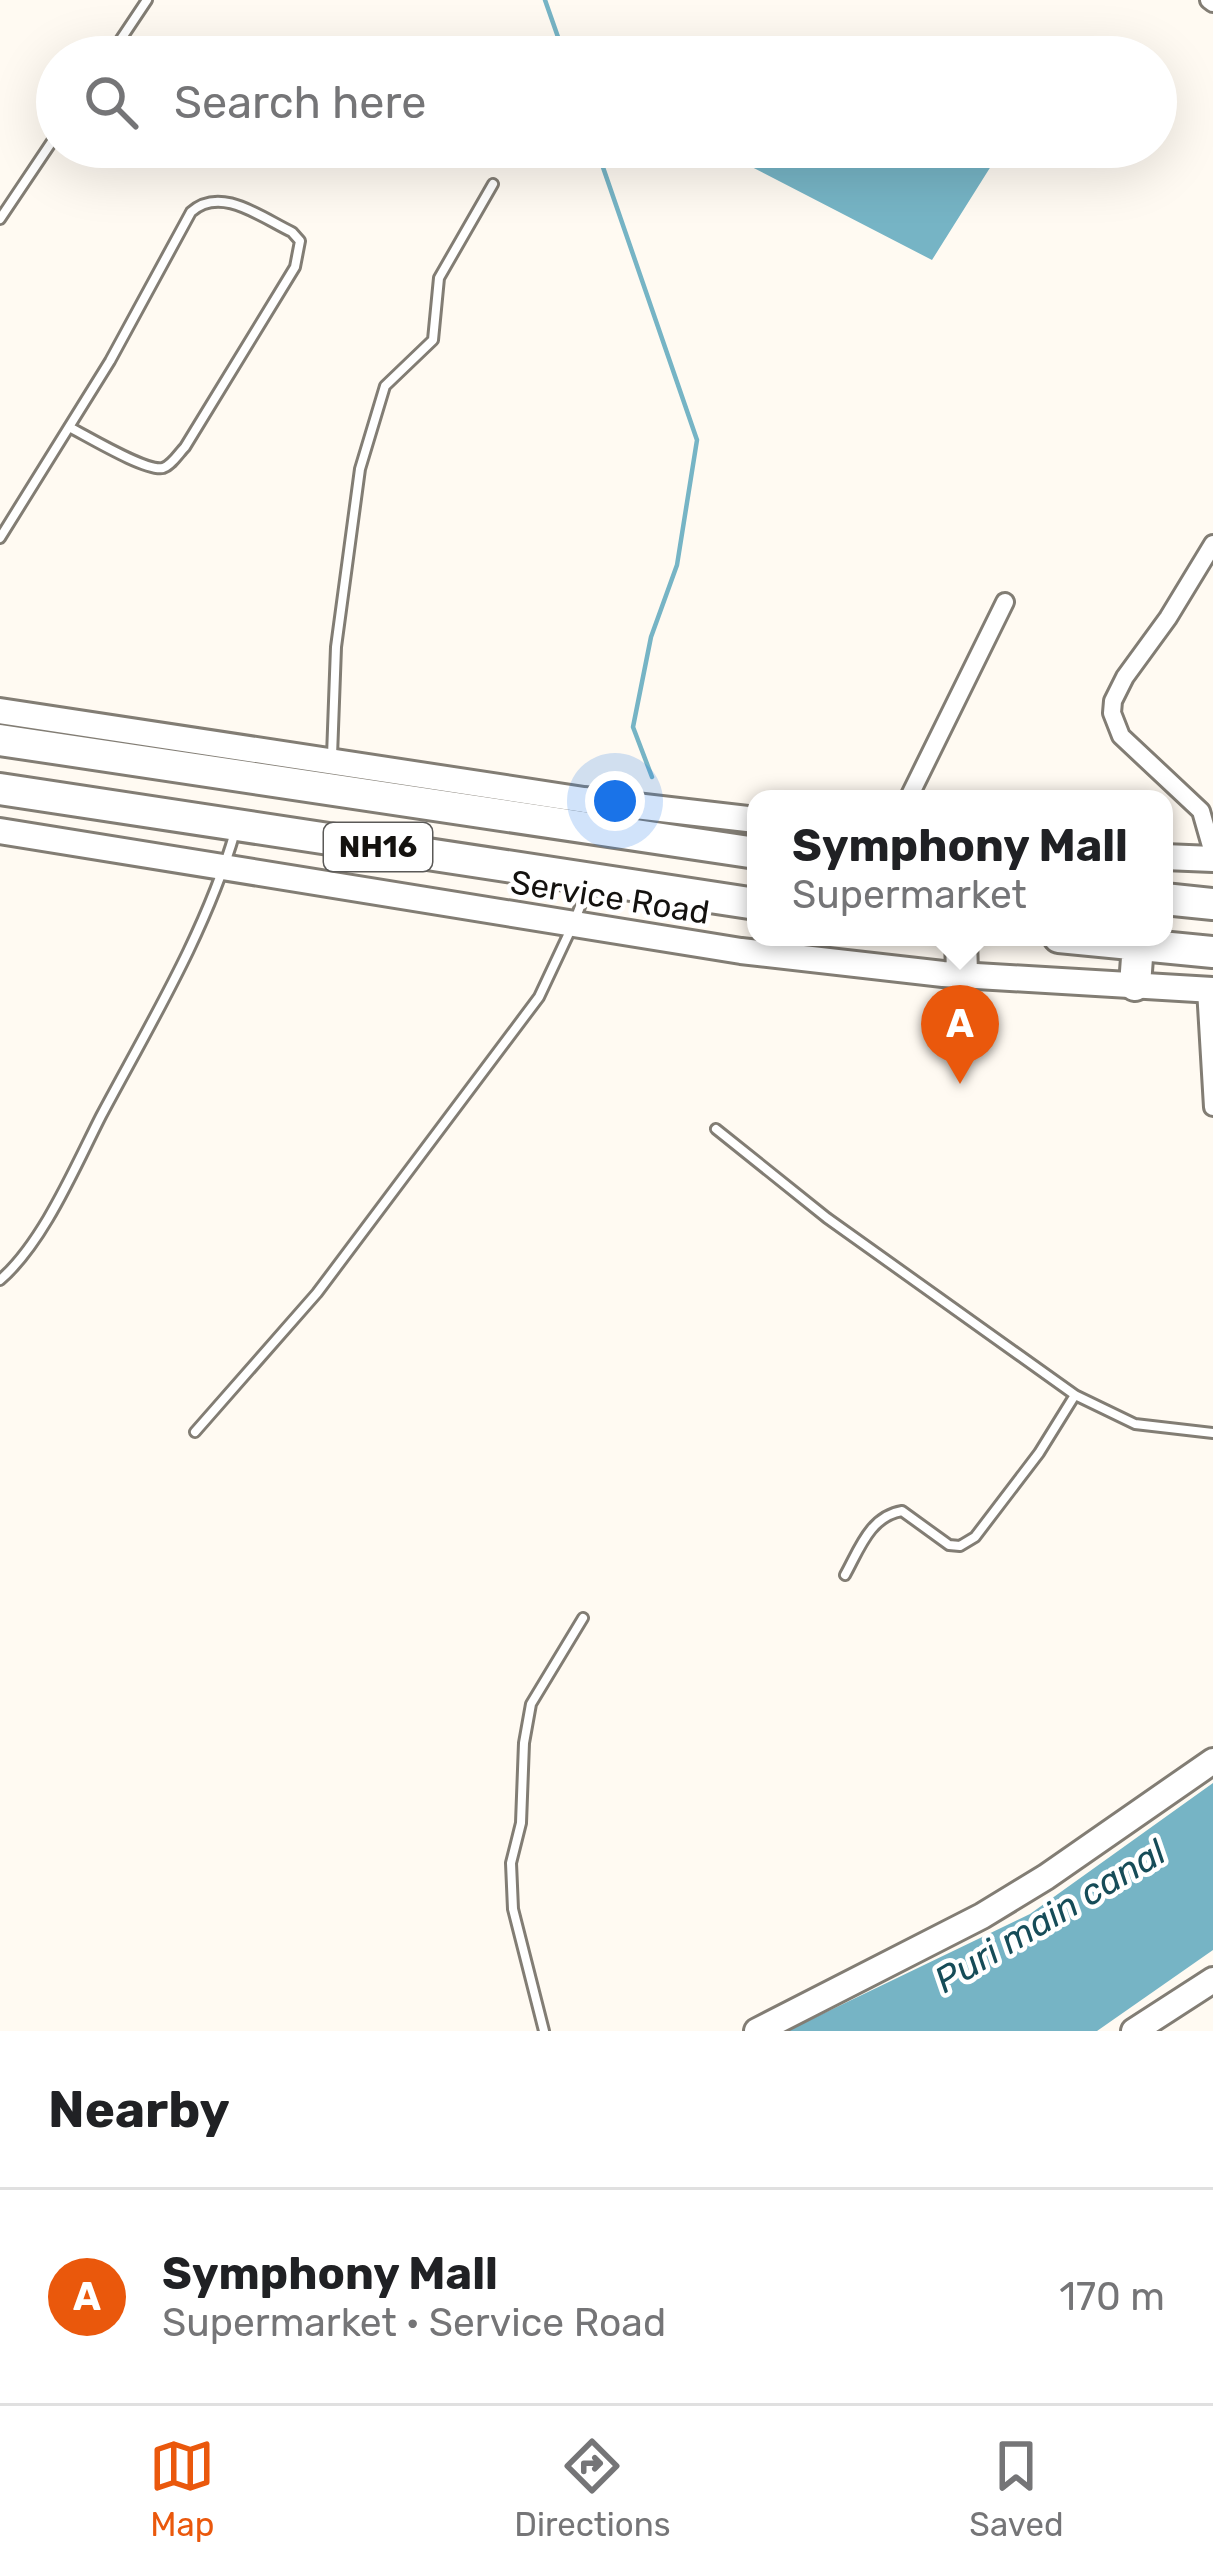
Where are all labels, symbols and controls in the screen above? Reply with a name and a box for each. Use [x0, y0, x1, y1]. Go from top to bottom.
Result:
search box [36, 36, 1177, 168]
icon: search [78, 69, 144, 135]
text: Search here [174, 76, 426, 129]
your location [585, 771, 645, 831]
popup [747, 790, 1173, 946]
text: Symphony Mall [792, 819, 1128, 872]
road number: NH16 [324, 823, 432, 871]
street label: Service Road [508, 862, 712, 932]
text: Supermarket [792, 872, 1027, 918]
pin: A [921, 985, 999, 1084]
water label: Puri main canal [927, 1830, 1174, 2002]
text: Nearby [48, 2079, 230, 2140]
text: Symphony Mall [162, 2247, 498, 2300]
text: A [73, 2274, 101, 2320]
text: 170 m [1059, 2274, 1165, 2320]
text: Supermarket · Service Road [162, 2300, 666, 2346]
tab: Map [149, 2433, 215, 2544]
tab: Directions [514, 2433, 671, 2544]
tab: Saved [969, 2433, 1064, 2544]

